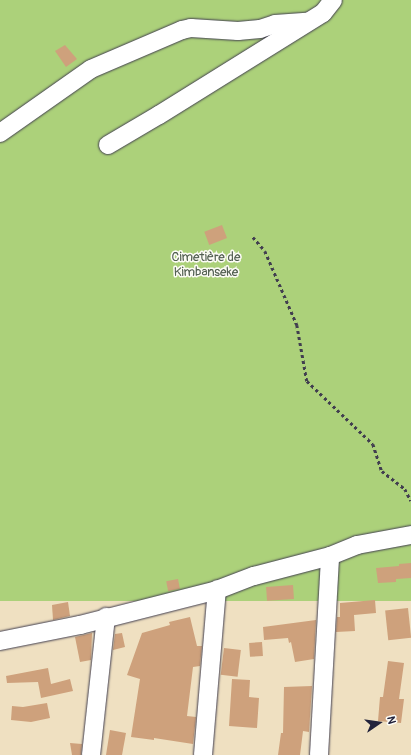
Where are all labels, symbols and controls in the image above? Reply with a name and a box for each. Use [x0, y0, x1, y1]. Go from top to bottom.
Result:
park label: Cimetière de Kimbanseke [172, 250, 240, 281]
north arrow [359, 703, 399, 743]
text: N [384, 715, 398, 725]

